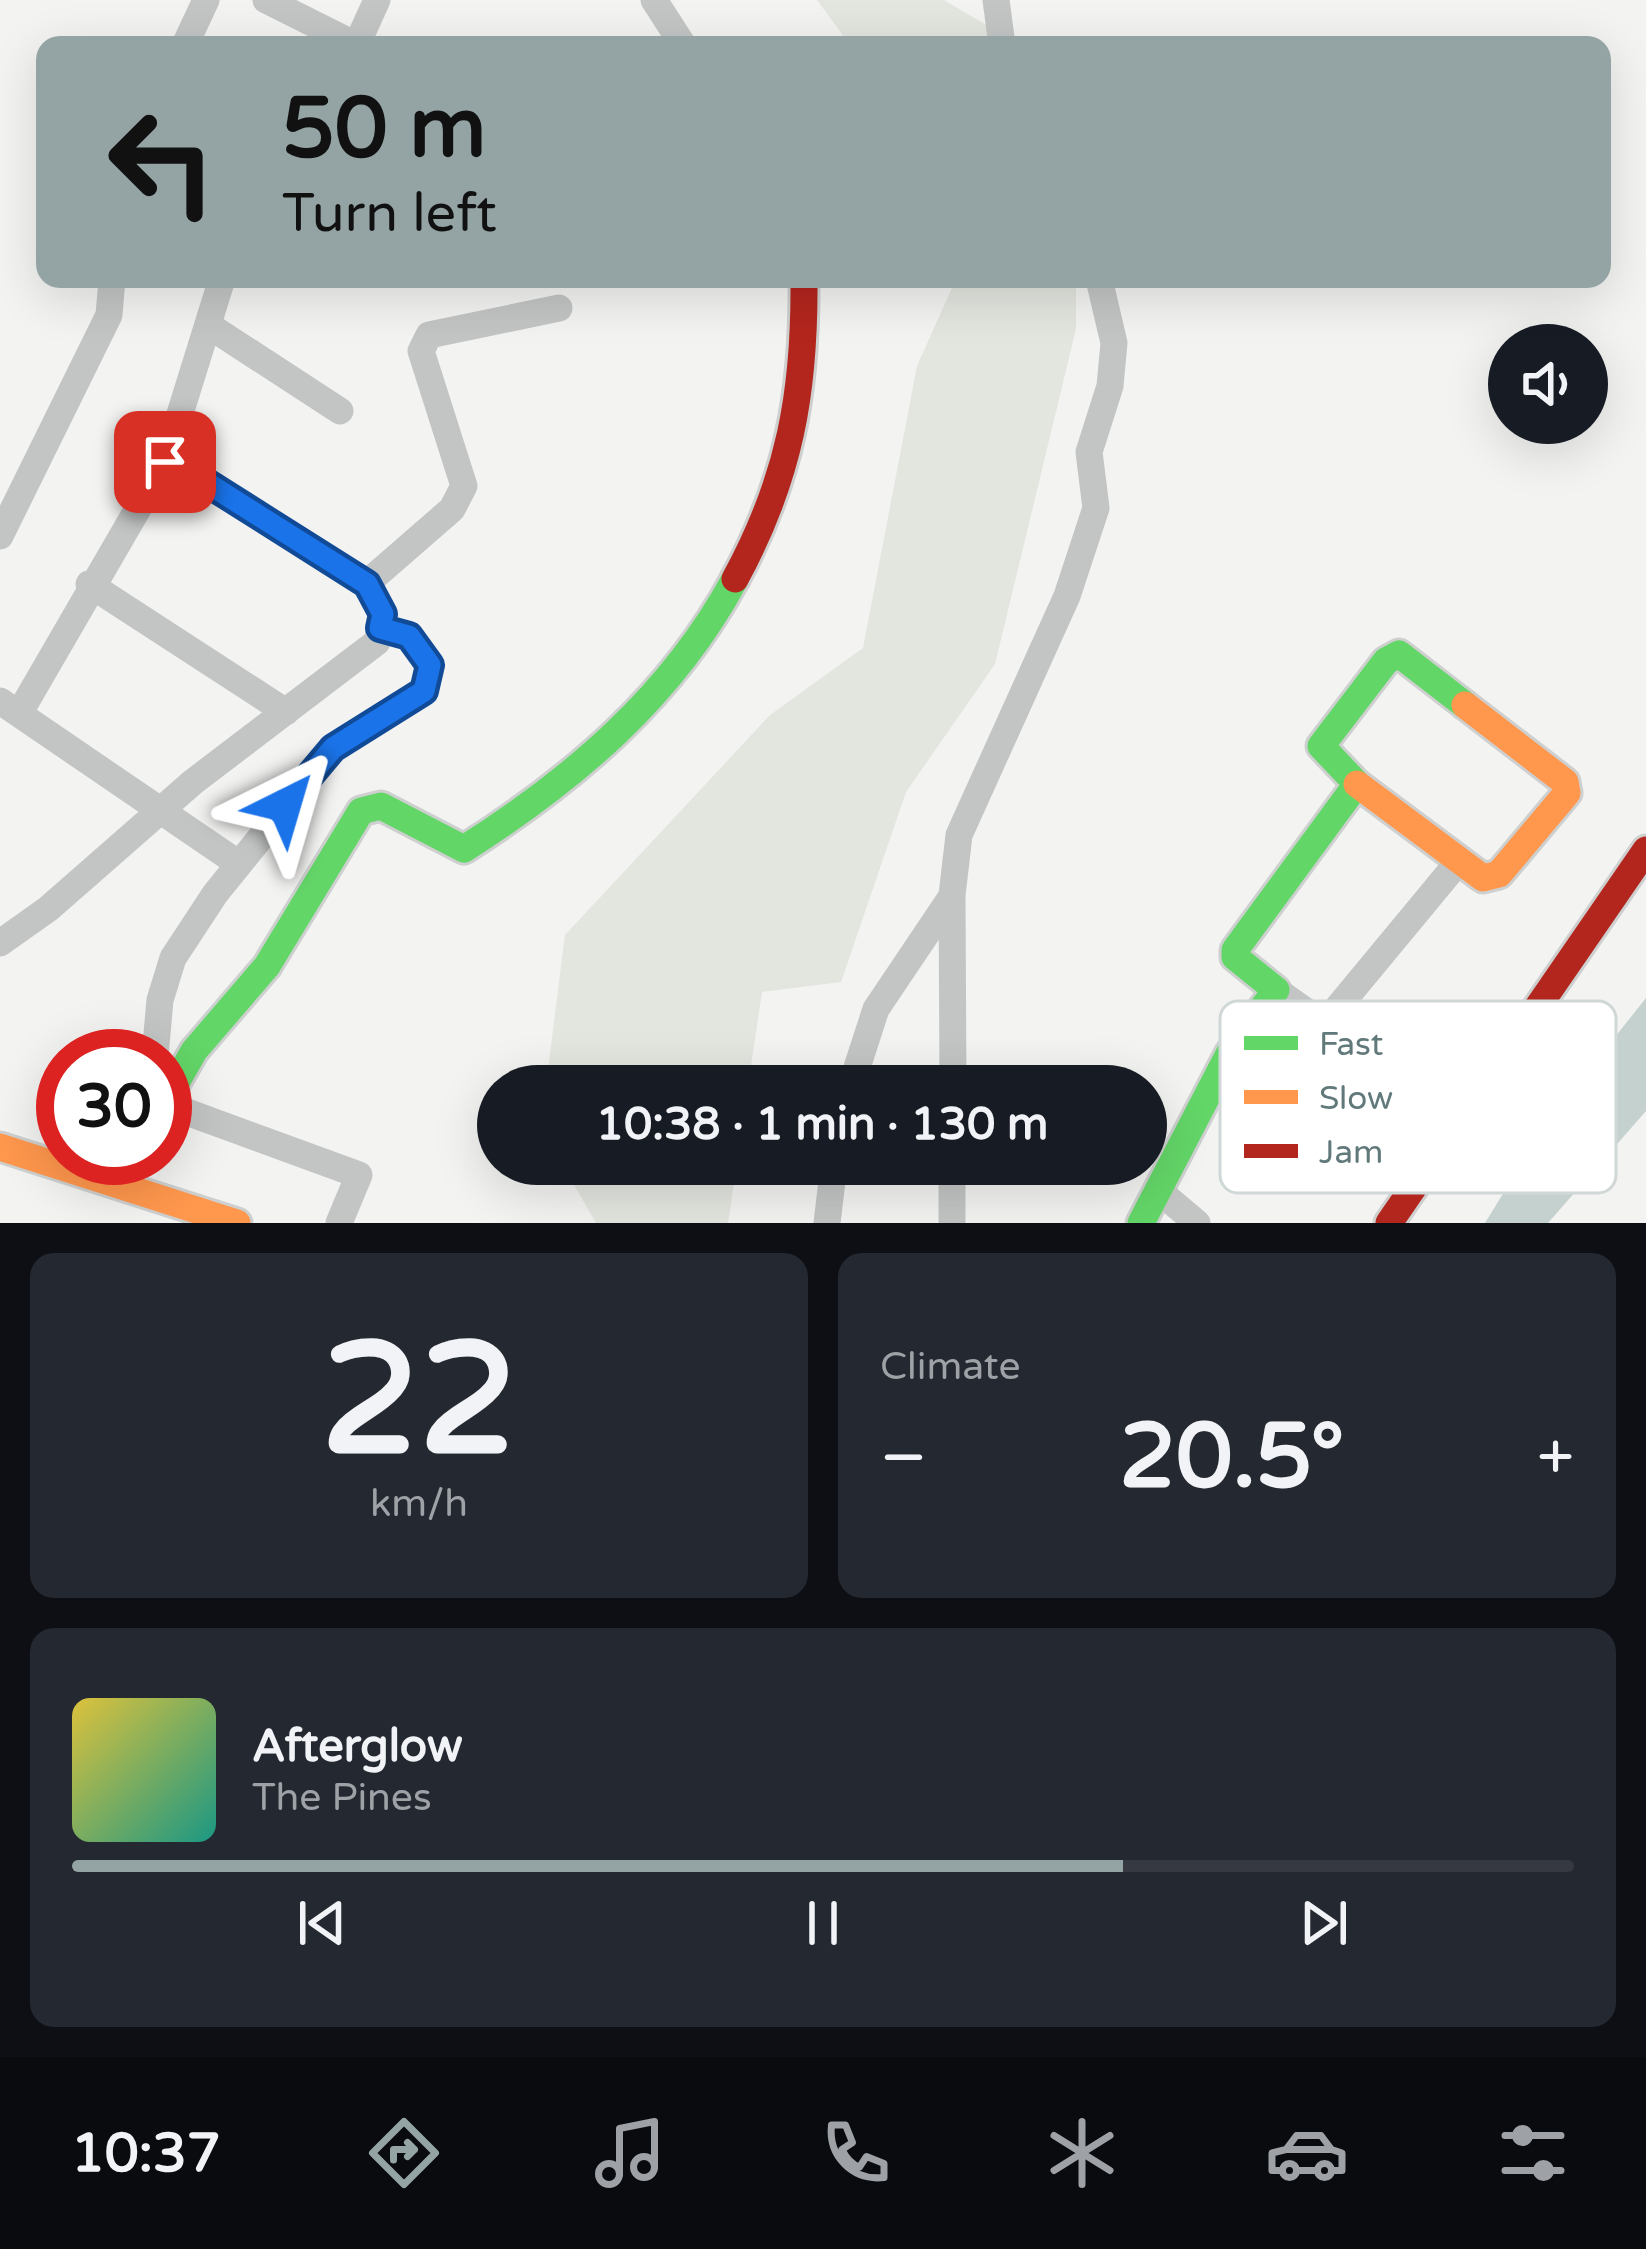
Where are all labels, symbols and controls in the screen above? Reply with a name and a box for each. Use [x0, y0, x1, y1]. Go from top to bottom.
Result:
text: 50 m [282, 79, 486, 180]
icon: left [84, 84, 240, 240]
text: Turn left [282, 181, 497, 246]
map controls [1488, 324, 1608, 444]
button: sound [1488, 324, 1608, 444]
pin [114, 411, 216, 513]
icon: arrive [132, 429, 198, 495]
position arrow [222, 742, 348, 868]
legend [1220, 1001, 1616, 1193]
text: Fast [1319, 1025, 1383, 1064]
speed limit sign: 30 [36, 1029, 192, 1185]
text: Slow [1319, 1079, 1393, 1118]
text: 10:38 · 1 min · 130 m [596, 1098, 1048, 1152]
text: Jam [1319, 1133, 1383, 1172]
text: 22 [321, 1308, 517, 1496]
text: Climate [880, 1343, 1020, 1390]
text: 20.5° [1119, 1403, 1345, 1512]
text: − [880, 1418, 927, 1498]
text: + [1537, 1418, 1574, 1498]
text: km/h [370, 1480, 468, 1527]
text: Afterglow [252, 1720, 463, 1774]
text: The Pines [252, 1774, 432, 1821]
icon: previous [289, 1890, 355, 1956]
icon: pause [790, 1890, 856, 1956]
icon: next [1291, 1890, 1357, 1956]
icon: directions [362, 2111, 446, 2195]
icon: music [588, 2111, 672, 2195]
icon: phone [814, 2111, 898, 2195]
icon: climate [1040, 2111, 1124, 2195]
icon: car [1265, 2111, 1349, 2195]
icon: filters [1491, 2111, 1575, 2195]
text: 10:37 [71, 2121, 221, 2186]

